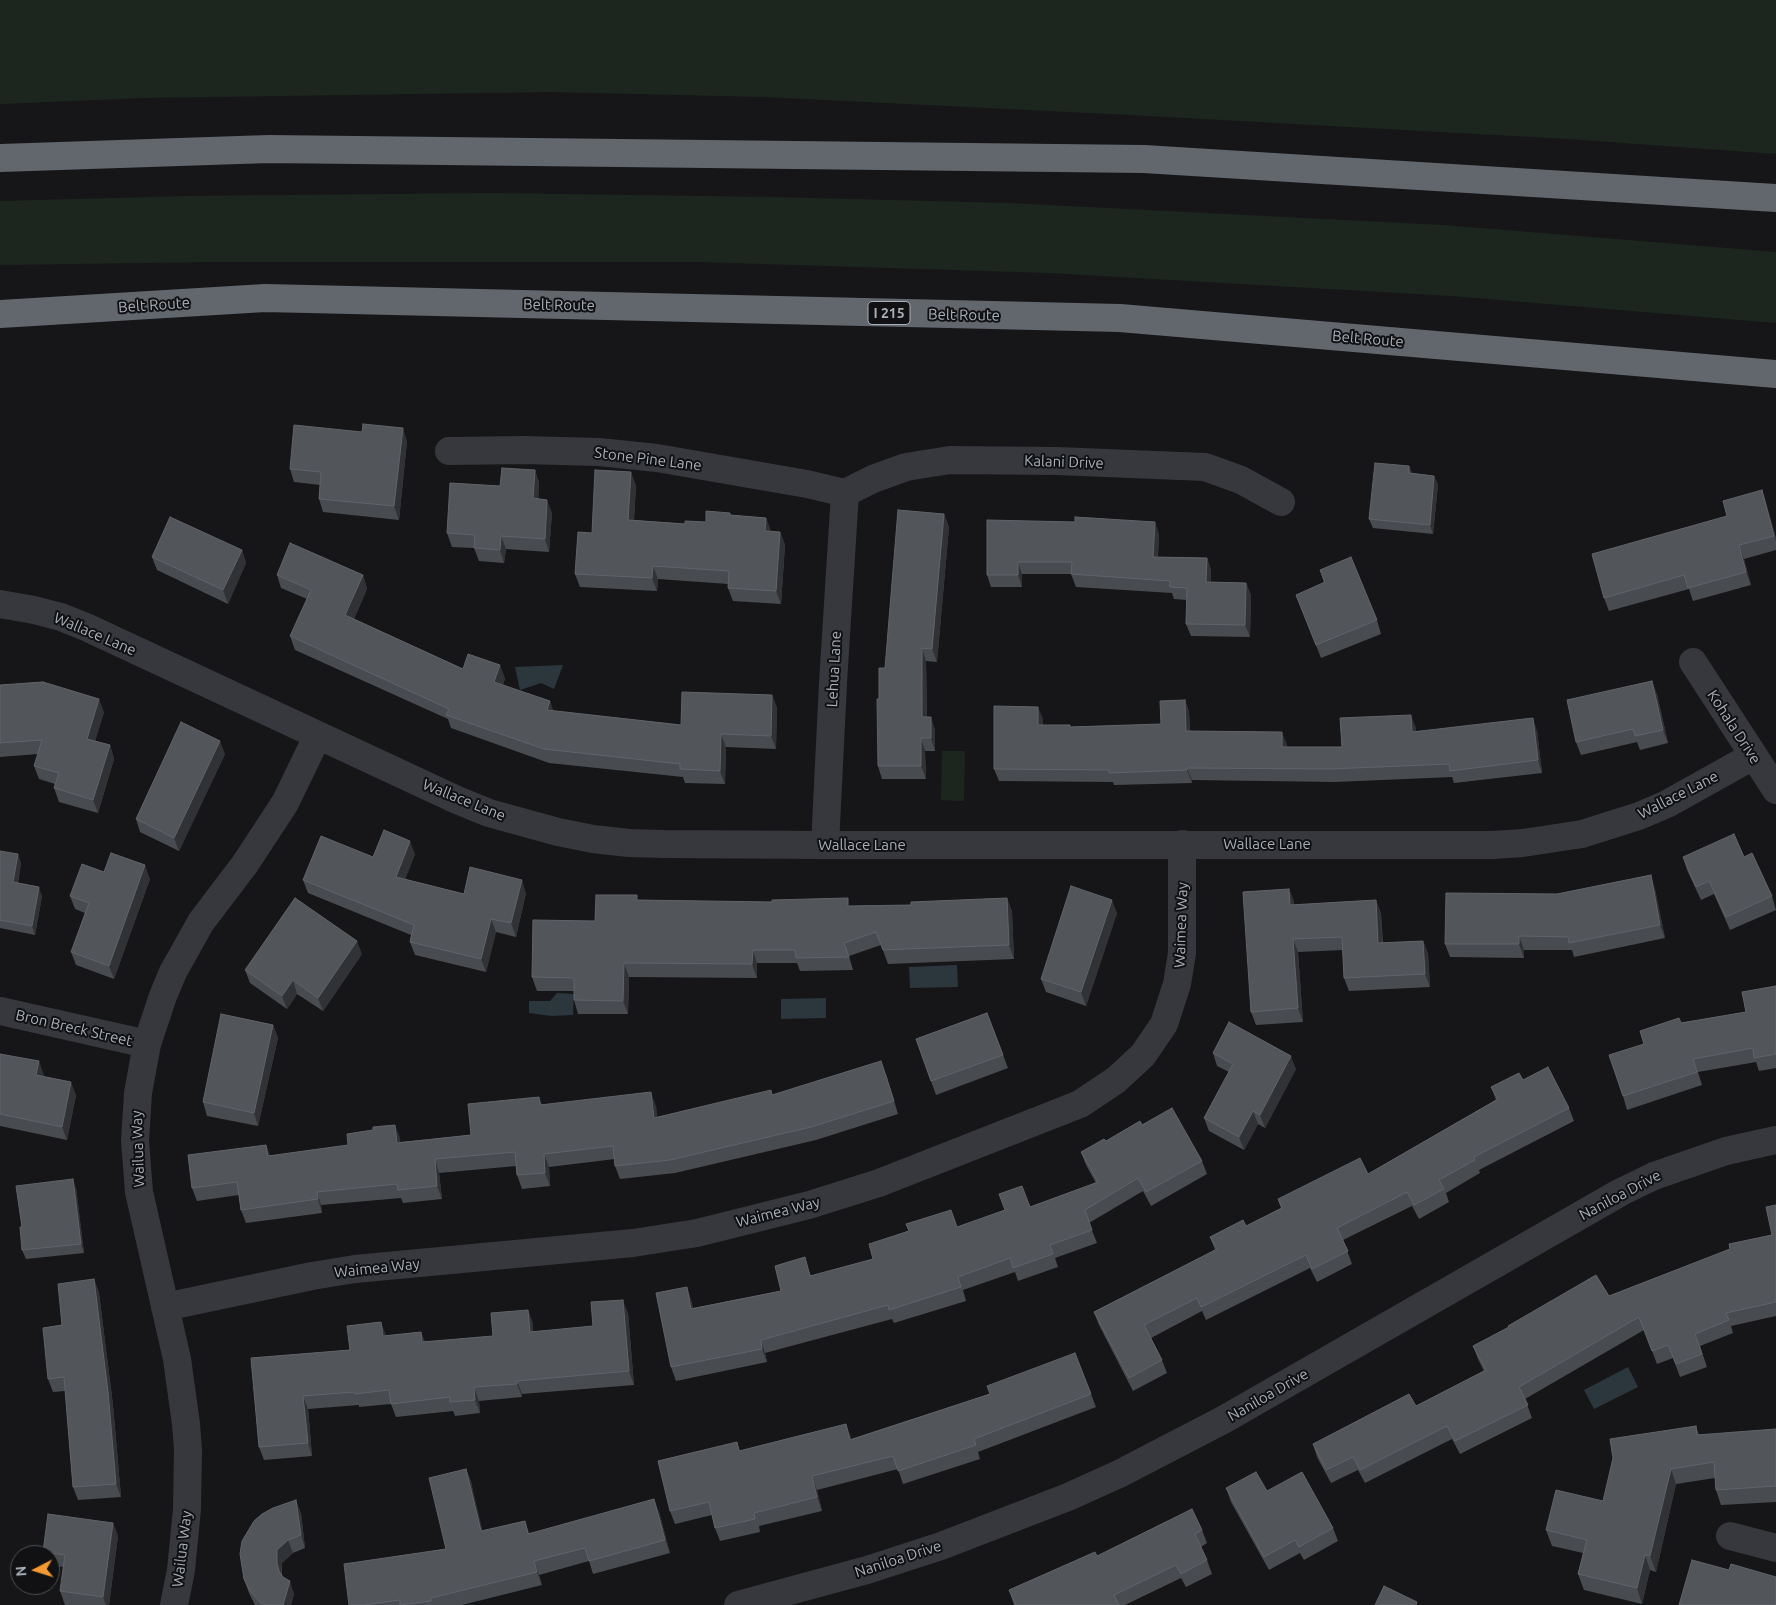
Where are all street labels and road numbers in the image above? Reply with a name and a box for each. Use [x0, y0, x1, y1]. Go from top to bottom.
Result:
street label: Belt Route [118, 294, 190, 316]
street label: Belt Route [523, 295, 595, 315]
road number: I 215 [868, 302, 910, 324]
street label: Belt Route [928, 305, 1000, 325]
street label: Belt Route [1331, 327, 1405, 351]
street label: Stone Pine Lane [593, 443, 703, 475]
street label: Kalani Drive [1024, 452, 1104, 472]
street label: Wallace Lane [51, 609, 139, 659]
street label: Lehua Lane [823, 630, 845, 708]
street label: Kohala Drive [1703, 687, 1765, 767]
street label: Wallace Lane [1635, 767, 1721, 823]
street label: Wallace Lane [420, 775, 508, 825]
street label: Wallace Lane [1223, 835, 1311, 853]
street label: Wallace Lane [818, 836, 906, 854]
street label: Waimea Way [1171, 882, 1191, 968]
street label: Bron Breck Street [14, 1006, 134, 1050]
street label: Wailua Way [128, 1110, 148, 1188]
street label: Naniloa Drive [1576, 1166, 1664, 1224]
street label: Waimea Way [734, 1193, 822, 1231]
street label: Waimea Way [333, 1255, 421, 1281]
street label: Naniloa Drive [1225, 1365, 1311, 1425]
street label: Wailua Way [168, 1510, 196, 1588]
street label: Naniloa Drive [852, 1537, 944, 1581]

